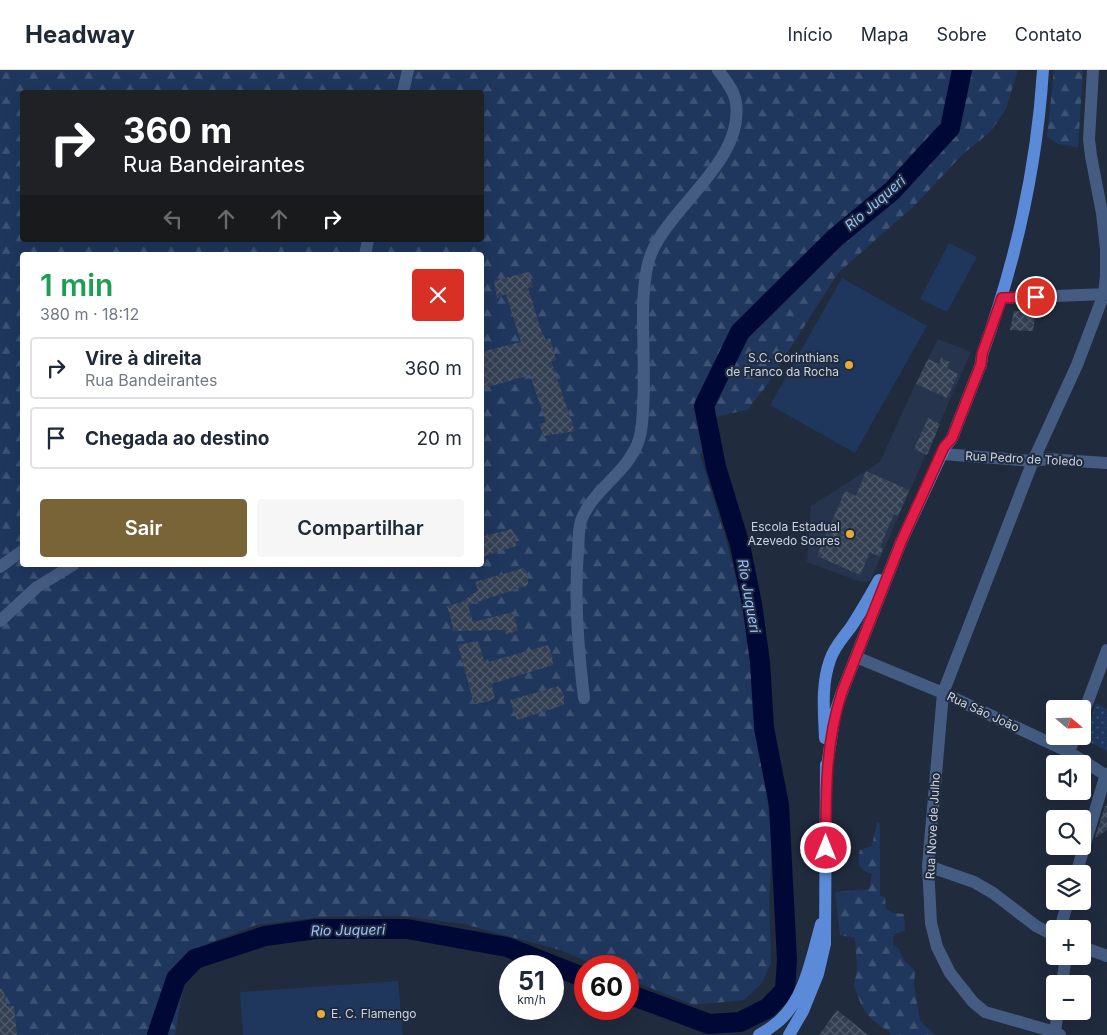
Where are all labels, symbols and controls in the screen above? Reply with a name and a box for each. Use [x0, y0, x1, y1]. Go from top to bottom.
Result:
text: Headway [25, 20, 135, 49]
text: Início [788, 24, 833, 45]
text: Mapa [861, 24, 908, 45]
text: Sobre [936, 24, 987, 45]
text: Contato [1015, 24, 1082, 45]
text: 360 m [123, 109, 232, 151]
icon: right [40, 110, 105, 175]
text: Rua Bandeirantes [123, 151, 305, 177]
water label: Rio Juqueri [841, 171, 909, 234]
icon: left [159, 205, 187, 233]
icon: ahead [212, 205, 240, 233]
icon: ahead [265, 205, 293, 233]
icon: right [318, 205, 346, 233]
text: 1 min [40, 267, 113, 303]
button: close [412, 269, 464, 321]
pin [1015, 276, 1057, 318]
icon: arrive [1022, 283, 1050, 311]
text: 380 m · 18:12 [40, 304, 139, 324]
text: Vire à direita [85, 347, 202, 370]
place label: S.C. Corinthians de Franco da Rocha [726, 350, 839, 379]
icon: right [42, 354, 70, 382]
text: 360 m [405, 357, 462, 380]
marker: S.C. Corinthians de Franco da Rocha [843, 359, 855, 371]
text: Rua Bandeirantes [85, 370, 217, 390]
icon: arrive [42, 424, 70, 452]
text: Chegada ao destino [85, 427, 269, 450]
text: 20 m [416, 427, 462, 450]
street label: Rua Pedro de Toledo [965, 448, 1083, 469]
button: Sair [40, 499, 247, 557]
button: Compartilhar [257, 499, 464, 557]
place label: Escola Estadual Azevedo Soares [748, 519, 840, 548]
marker: Escola Estadual Azevedo Soares [844, 528, 856, 540]
water label: Rio Juqueri [735, 558, 764, 635]
street label: Rua São João [945, 688, 1022, 735]
north arrow [1046, 700, 1091, 745]
map controls [1046, 700, 1091, 1020]
button: sound [1046, 755, 1091, 800]
street label: Rua Nove de Julho [922, 772, 943, 880]
button: search [1046, 810, 1091, 855]
position arrow [799, 821, 851, 873]
button: layers [1046, 865, 1091, 910]
water label: Rio Juqueri [310, 920, 386, 939]
button: + [1046, 920, 1091, 965]
speed limit sign: 60 [574, 955, 639, 1020]
text: 51 [518, 966, 545, 996]
button: − [1046, 975, 1091, 1020]
text: km/h [517, 992, 546, 1007]
place label: E. C. Flamengo [331, 1006, 417, 1021]
marker: E. C. Flamengo [315, 1008, 327, 1020]

